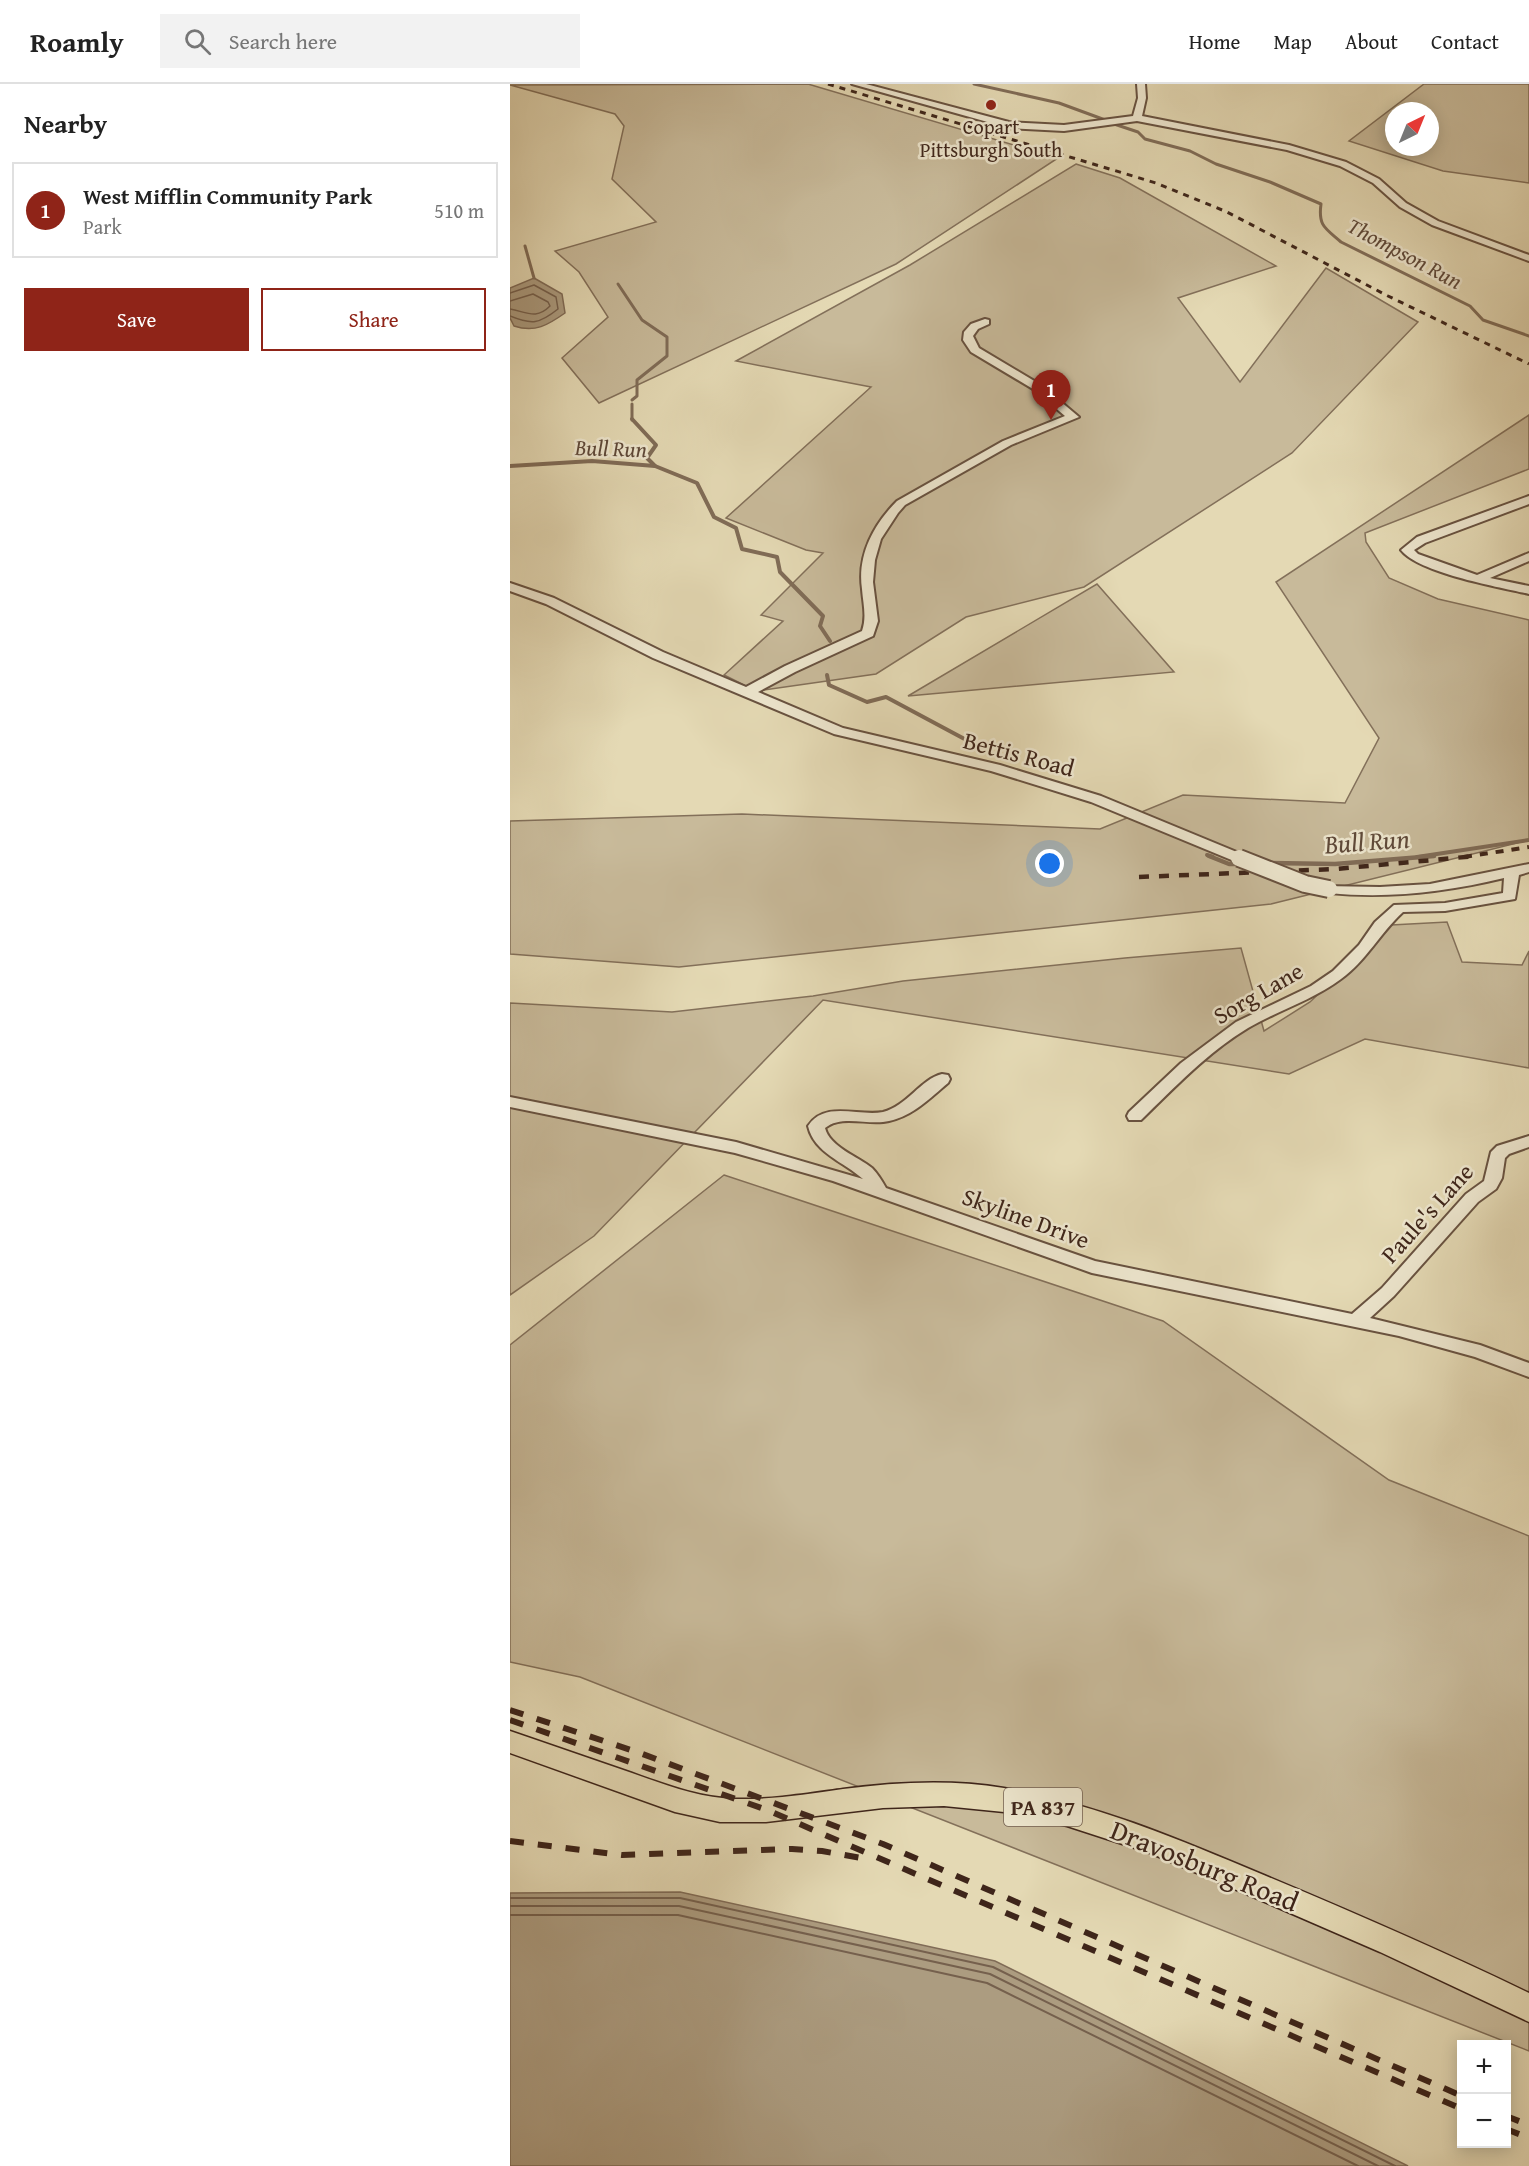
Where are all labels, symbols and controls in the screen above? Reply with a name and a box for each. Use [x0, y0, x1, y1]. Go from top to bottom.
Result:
search box [160, 14, 580, 68]
text: Roamly [30, 21, 124, 62]
icon: search [181, 25, 214, 58]
text: Search here [229, 25, 337, 57]
text: Home [1189, 26, 1240, 57]
text: Map [1273, 26, 1312, 57]
text: About [1345, 26, 1398, 57]
text: Contact [1431, 26, 1499, 57]
marker: Copart Pittsburgh South [984, 98, 998, 112]
north arrow [1385, 102, 1439, 156]
text: Nearby [24, 104, 107, 143]
place label: Copart Pittsburgh South [920, 112, 1062, 164]
text: West Mifflin Community Park [83, 180, 372, 212]
text: 1 [40, 196, 51, 225]
text: 510 m [434, 196, 484, 225]
water label: Thompson Run [1342, 209, 1468, 297]
text: Park [83, 212, 122, 241]
button: Save [24, 288, 249, 351]
button: Share [261, 288, 486, 351]
pin: 1 [1032, 370, 1070, 420]
water label: Bull Run [574, 431, 647, 465]
street label: Bettis Road [960, 722, 1079, 786]
water label: Bull Run [1322, 819, 1411, 863]
your location [1035, 849, 1064, 878]
street label: Sorg Lane [1206, 953, 1310, 1033]
street label: Paule's Lane [1373, 1155, 1481, 1271]
street label: Skyline Drive [957, 1179, 1095, 1257]
road number: PA 837 [1004, 1788, 1082, 1826]
street label: Dravosburg Road [1105, 1809, 1305, 1921]
map controls [1457, 2040, 1511, 2148]
button: + [1457, 2040, 1511, 2094]
button: − [1457, 2094, 1511, 2148]

